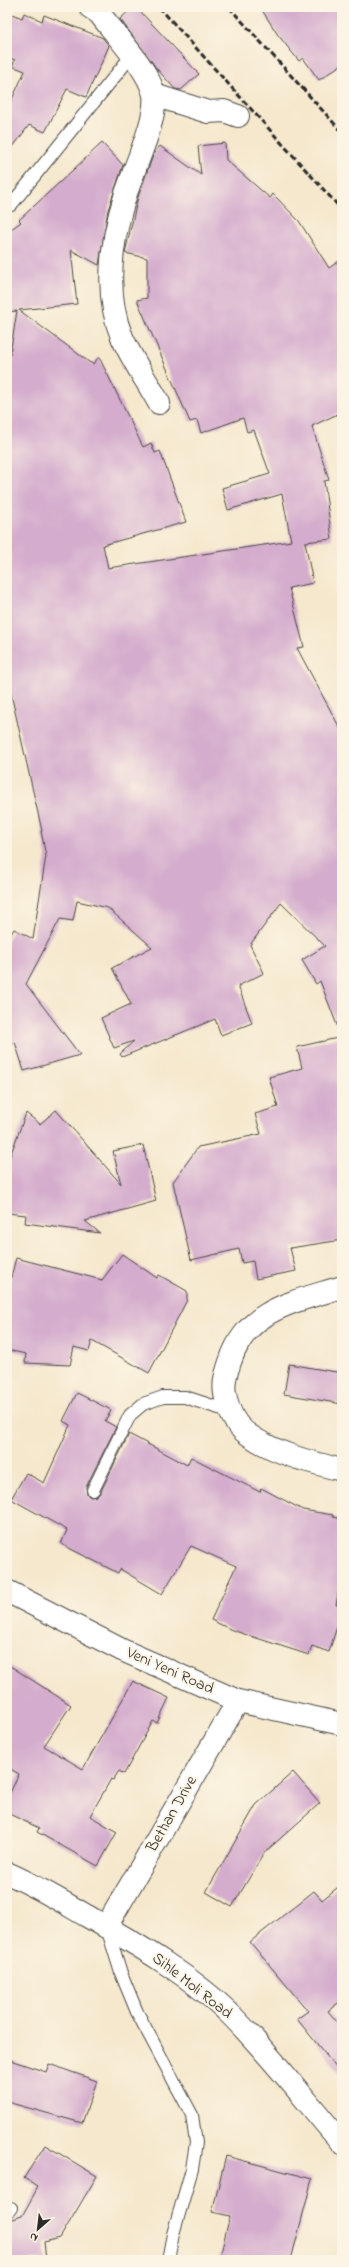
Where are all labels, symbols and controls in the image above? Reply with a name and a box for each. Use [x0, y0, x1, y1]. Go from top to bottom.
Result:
street label: Veni Yeni Road [121, 1641, 218, 1701]
street label: Bethan Drive [140, 1771, 204, 1858]
street label: Sihle Moli Road [147, 1947, 237, 2025]
north arrow [18, 2209, 58, 2249]
text: N [27, 2228, 41, 2246]

